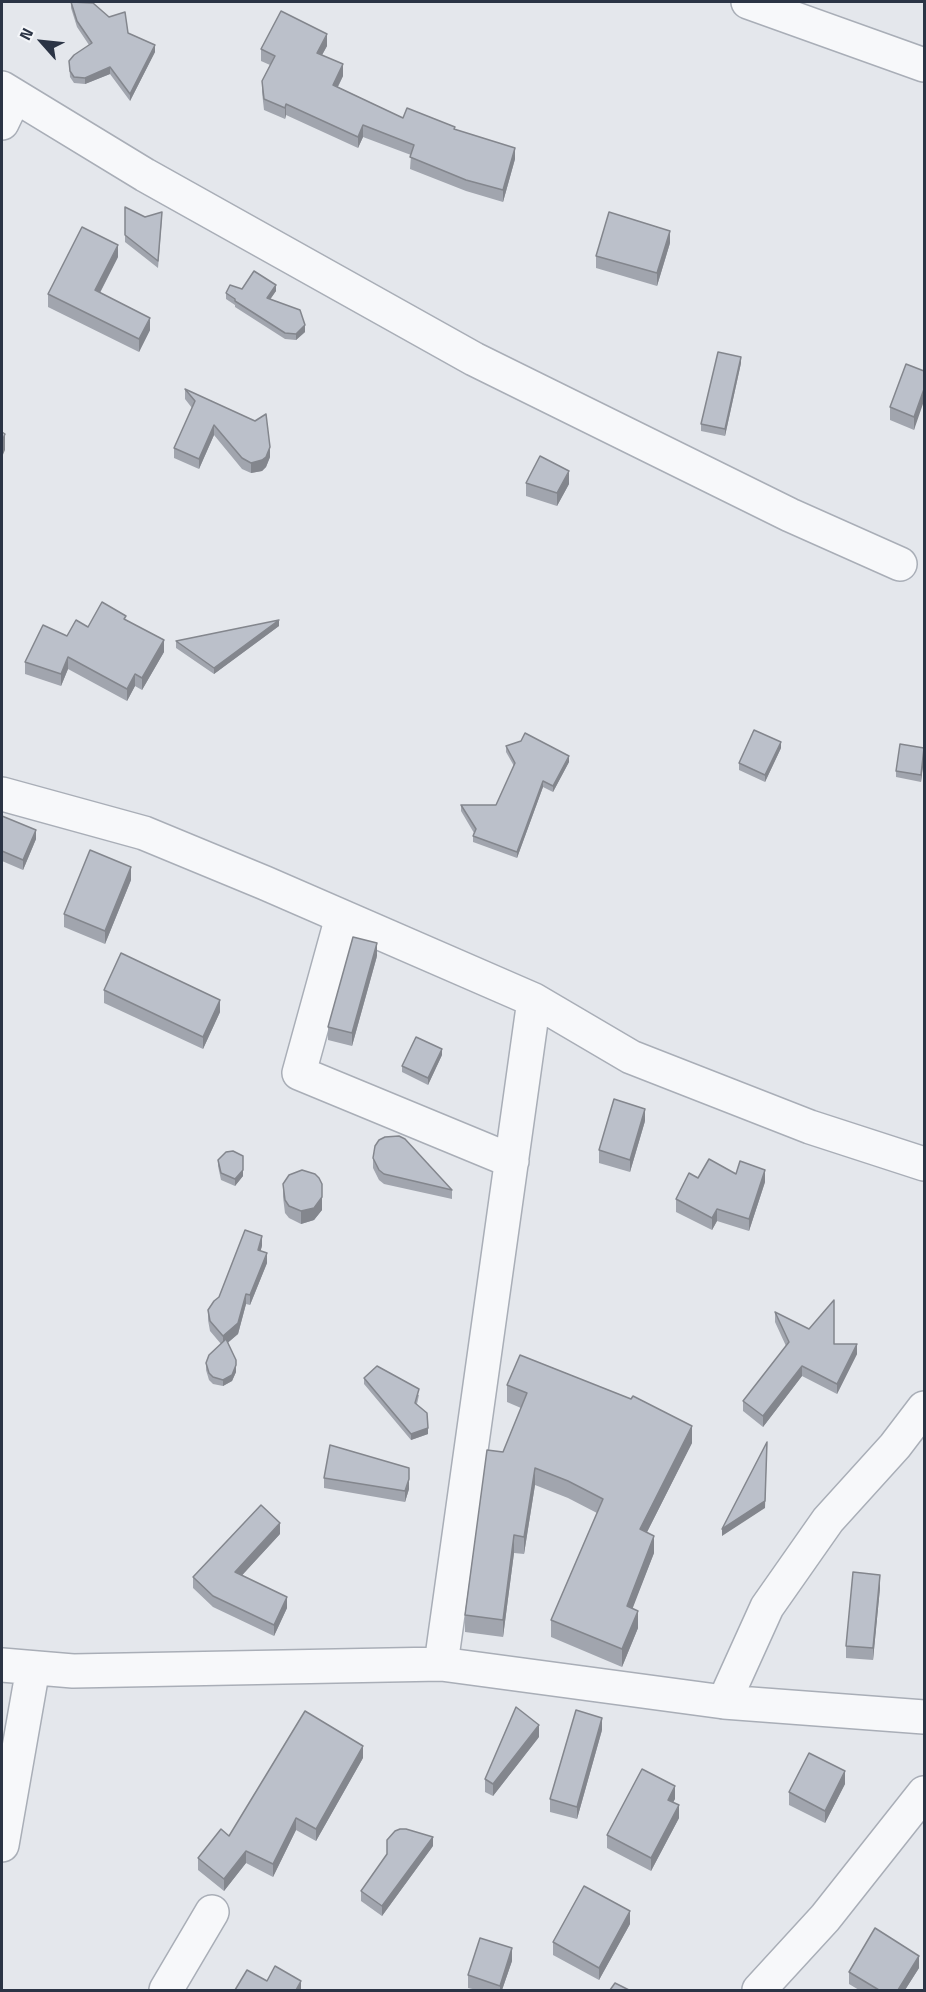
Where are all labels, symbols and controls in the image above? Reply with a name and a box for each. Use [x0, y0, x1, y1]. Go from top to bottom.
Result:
north arrow [12, 12, 72, 72]
text: N [13, 23, 39, 44]

